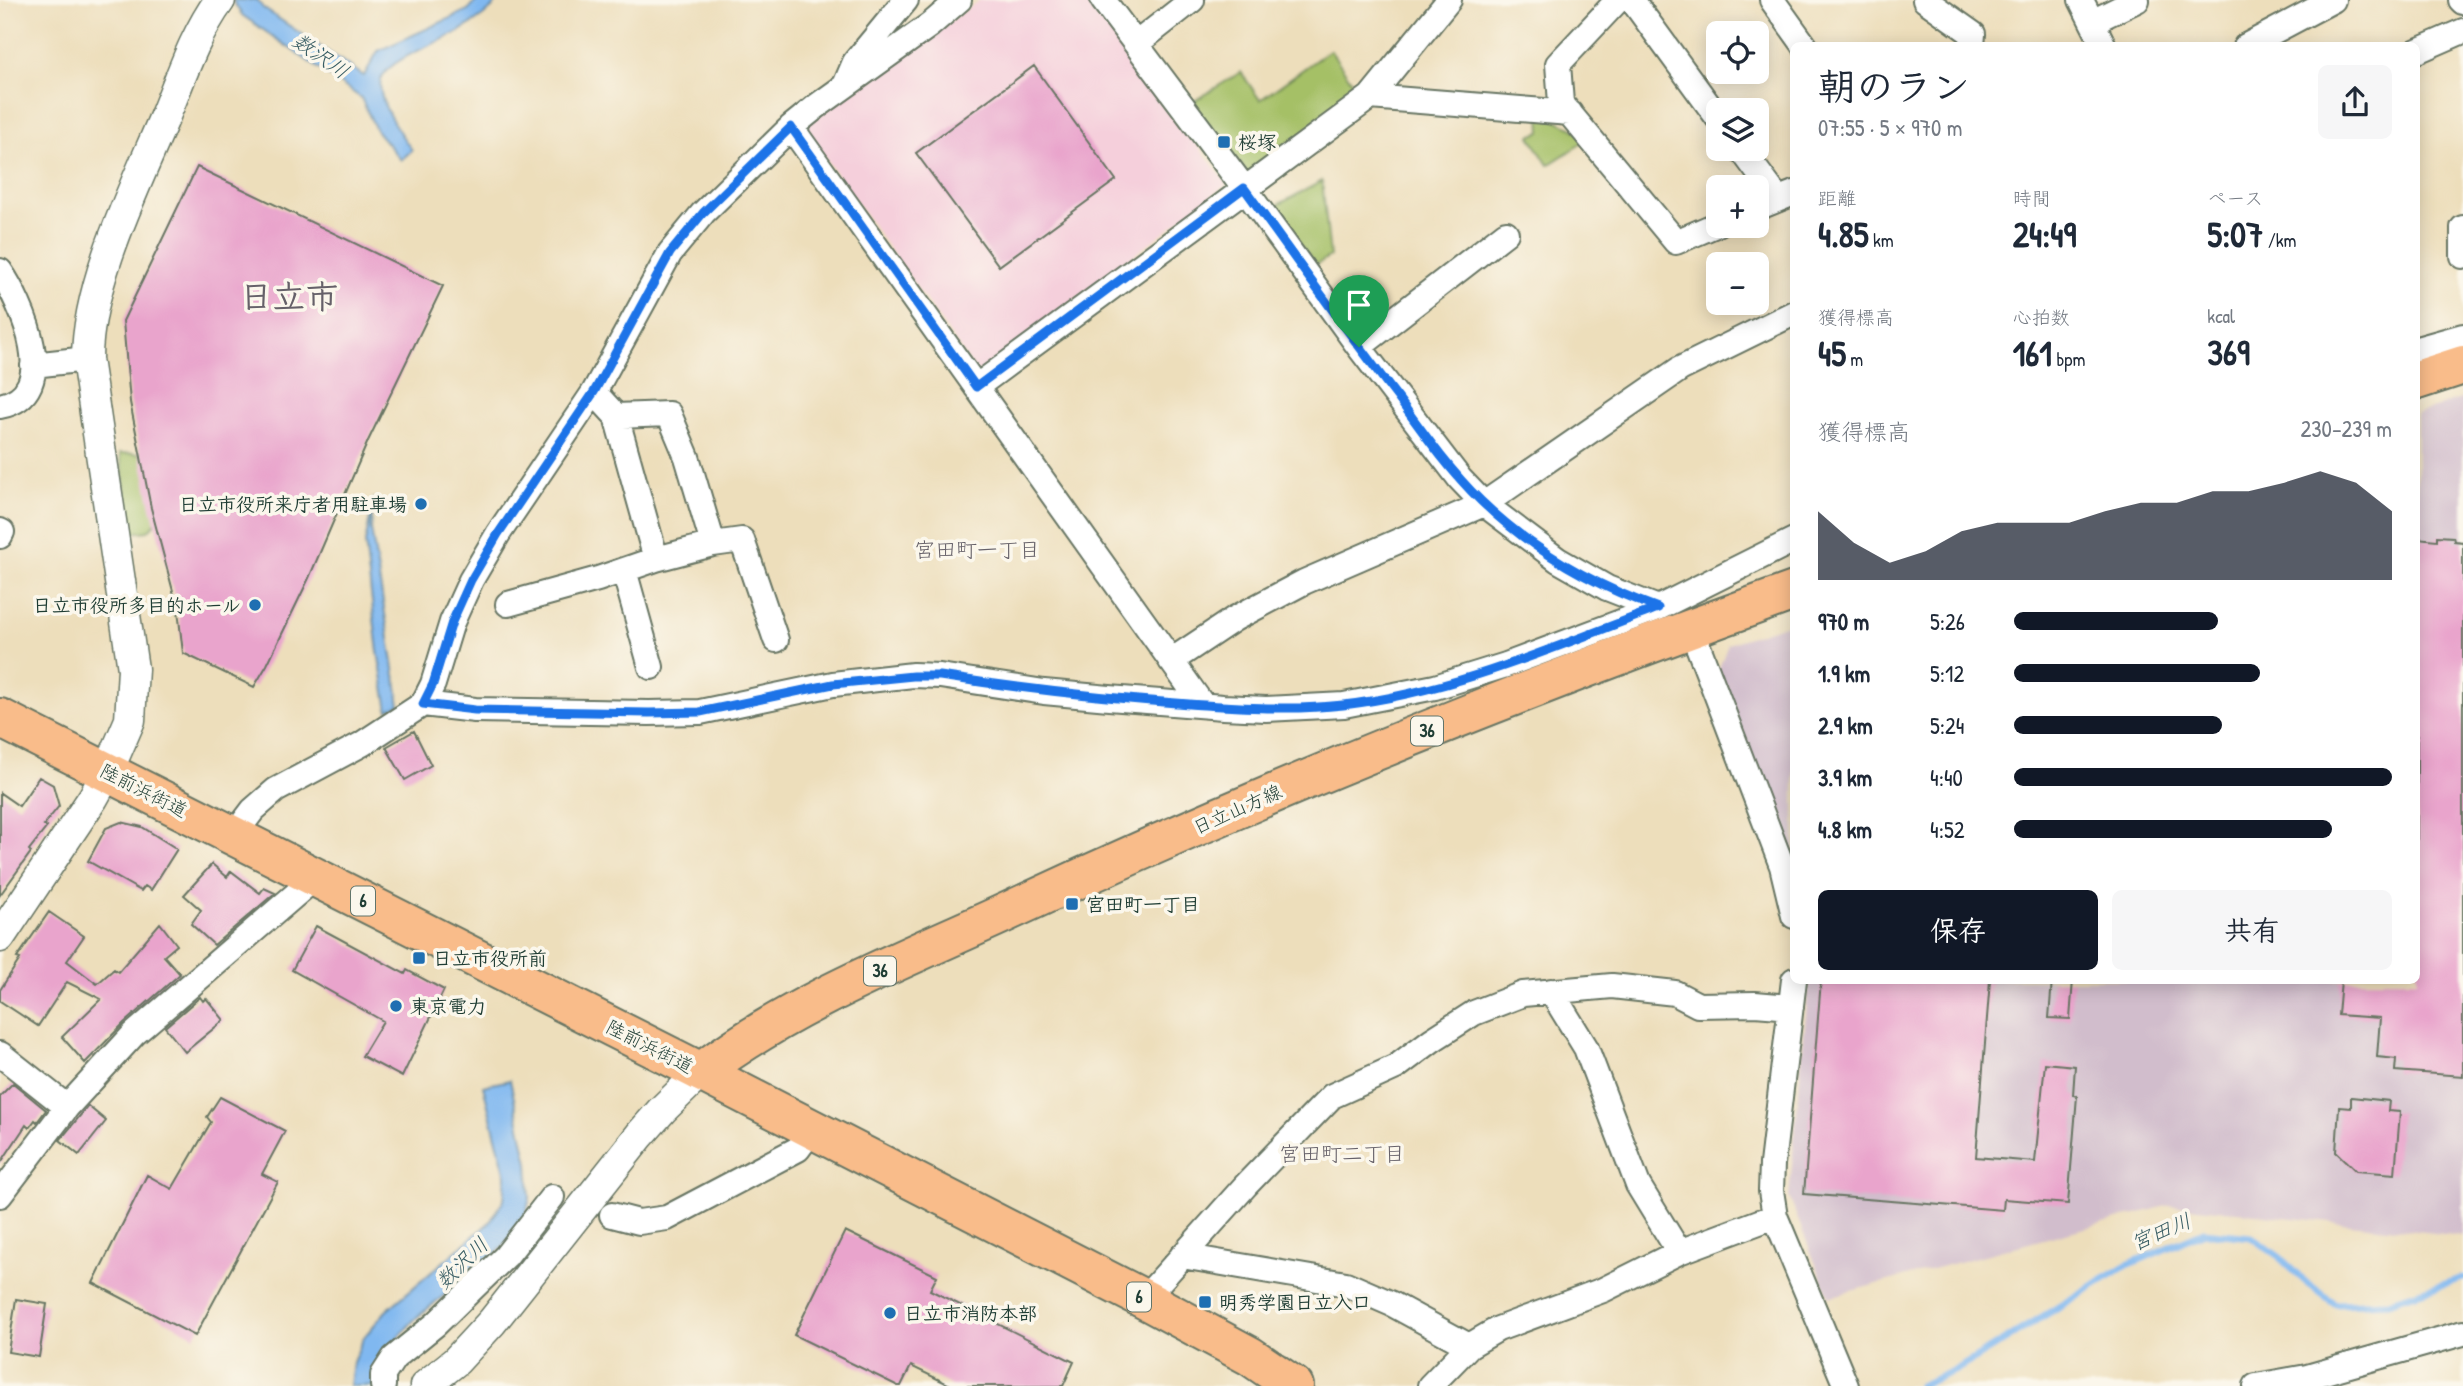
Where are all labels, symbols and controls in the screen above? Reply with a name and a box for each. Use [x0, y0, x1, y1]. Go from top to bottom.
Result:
map controls [1706, 21, 1769, 315]
button: locate [1706, 21, 1769, 84]
water label: 数沢川 [287, 26, 355, 86]
text: 朝のラン [1818, 60, 1970, 112]
button: share [2318, 65, 2392, 139]
button: layers [1706, 98, 1769, 161]
text: 07:55 · 5 × 970 m [1818, 112, 1962, 143]
place label: 桜塚 [1238, 129, 1276, 155]
marker: 桜塚 [1216, 134, 1232, 150]
button: + [1706, 175, 1769, 238]
text: 距離 [1818, 185, 1856, 211]
text: 時間 [2013, 185, 2051, 211]
text: ペース [2207, 185, 2263, 211]
text: 4.85 [1818, 211, 1869, 258]
text: 24:49 [2013, 211, 2076, 258]
text: 5:07 [2207, 211, 2263, 258]
text: km [1869, 227, 1894, 253]
text: /km [2263, 227, 2296, 253]
button: − [1706, 252, 1769, 315]
district label: 日立市 [240, 274, 339, 318]
pin [1329, 275, 1389, 347]
icon: arrive [1340, 286, 1378, 324]
text: kcal [2207, 303, 2235, 329]
text: 獲得標高 [1818, 304, 1894, 330]
text: 心拍数 [2013, 304, 2070, 330]
text: 369 [2207, 329, 2250, 376]
text: 45 [1818, 330, 1846, 377]
text: 161 [2013, 330, 2052, 377]
text: m [1846, 346, 1863, 372]
text: bpm [2052, 346, 2085, 372]
text: 230–239 m [2301, 413, 2392, 444]
text: 獲得標高 [1818, 416, 1910, 447]
place label: 日立市役所来庁者用駐車場 [179, 491, 407, 517]
marker: 日立市役所来庁者用駐車場 [413, 496, 429, 512]
district label: 宮田町一丁目 [914, 535, 1040, 564]
place label: 日立市役所多目的ホール [33, 592, 241, 618]
marker: 日立市役所多目的ホール [247, 597, 263, 613]
text: 970 m [1818, 606, 1869, 637]
text: 5:26 [1930, 606, 1965, 637]
text: 1.9 km [1818, 658, 1870, 689]
text: 5:12 [1930, 658, 1964, 689]
text: 2.9 km [1818, 710, 1873, 741]
text: 5:24 [1930, 710, 1964, 741]
road number: 36 [1411, 716, 1443, 746]
street label: 陸前浜街道 [96, 757, 192, 823]
text: 3.9 km [1818, 762, 1872, 793]
text: 4:40 [1930, 762, 1963, 793]
street label: 日立山方線 [1188, 778, 1286, 840]
text: 4.8 km [1818, 814, 1872, 845]
text: 4:52 [1930, 814, 1964, 845]
road number: 6 [351, 887, 375, 916]
button: 保存 [1818, 890, 2098, 970]
button: 共有 [2112, 890, 2392, 970]
place label: 宮田町一丁目 [1086, 891, 1200, 917]
marker: 宮田町一丁目 [1064, 896, 1080, 912]
place label: 日立市役所前 [433, 945, 547, 971]
marker: 日立市役所前 [411, 950, 427, 966]
road number: 36 [864, 956, 896, 986]
place label: 東京電力 [410, 993, 486, 1019]
marker: 東京電力 [388, 998, 404, 1014]
street label: 陸前浜街道 [602, 1013, 698, 1079]
district label: 宮田町二丁目 [1279, 1139, 1405, 1168]
water label: 宮田川 [2126, 1206, 2195, 1257]
water label: 数沢川 [429, 1230, 494, 1295]
road number: 6 [1127, 1282, 1151, 1312]
place label: 明秀学園日立入口 [1219, 1289, 1371, 1315]
marker: 明秀学園日立入口 [1197, 1294, 1213, 1310]
place label: 日立市消防本部 [904, 1300, 1037, 1326]
marker: 日立市消防本部 [882, 1305, 898, 1321]

